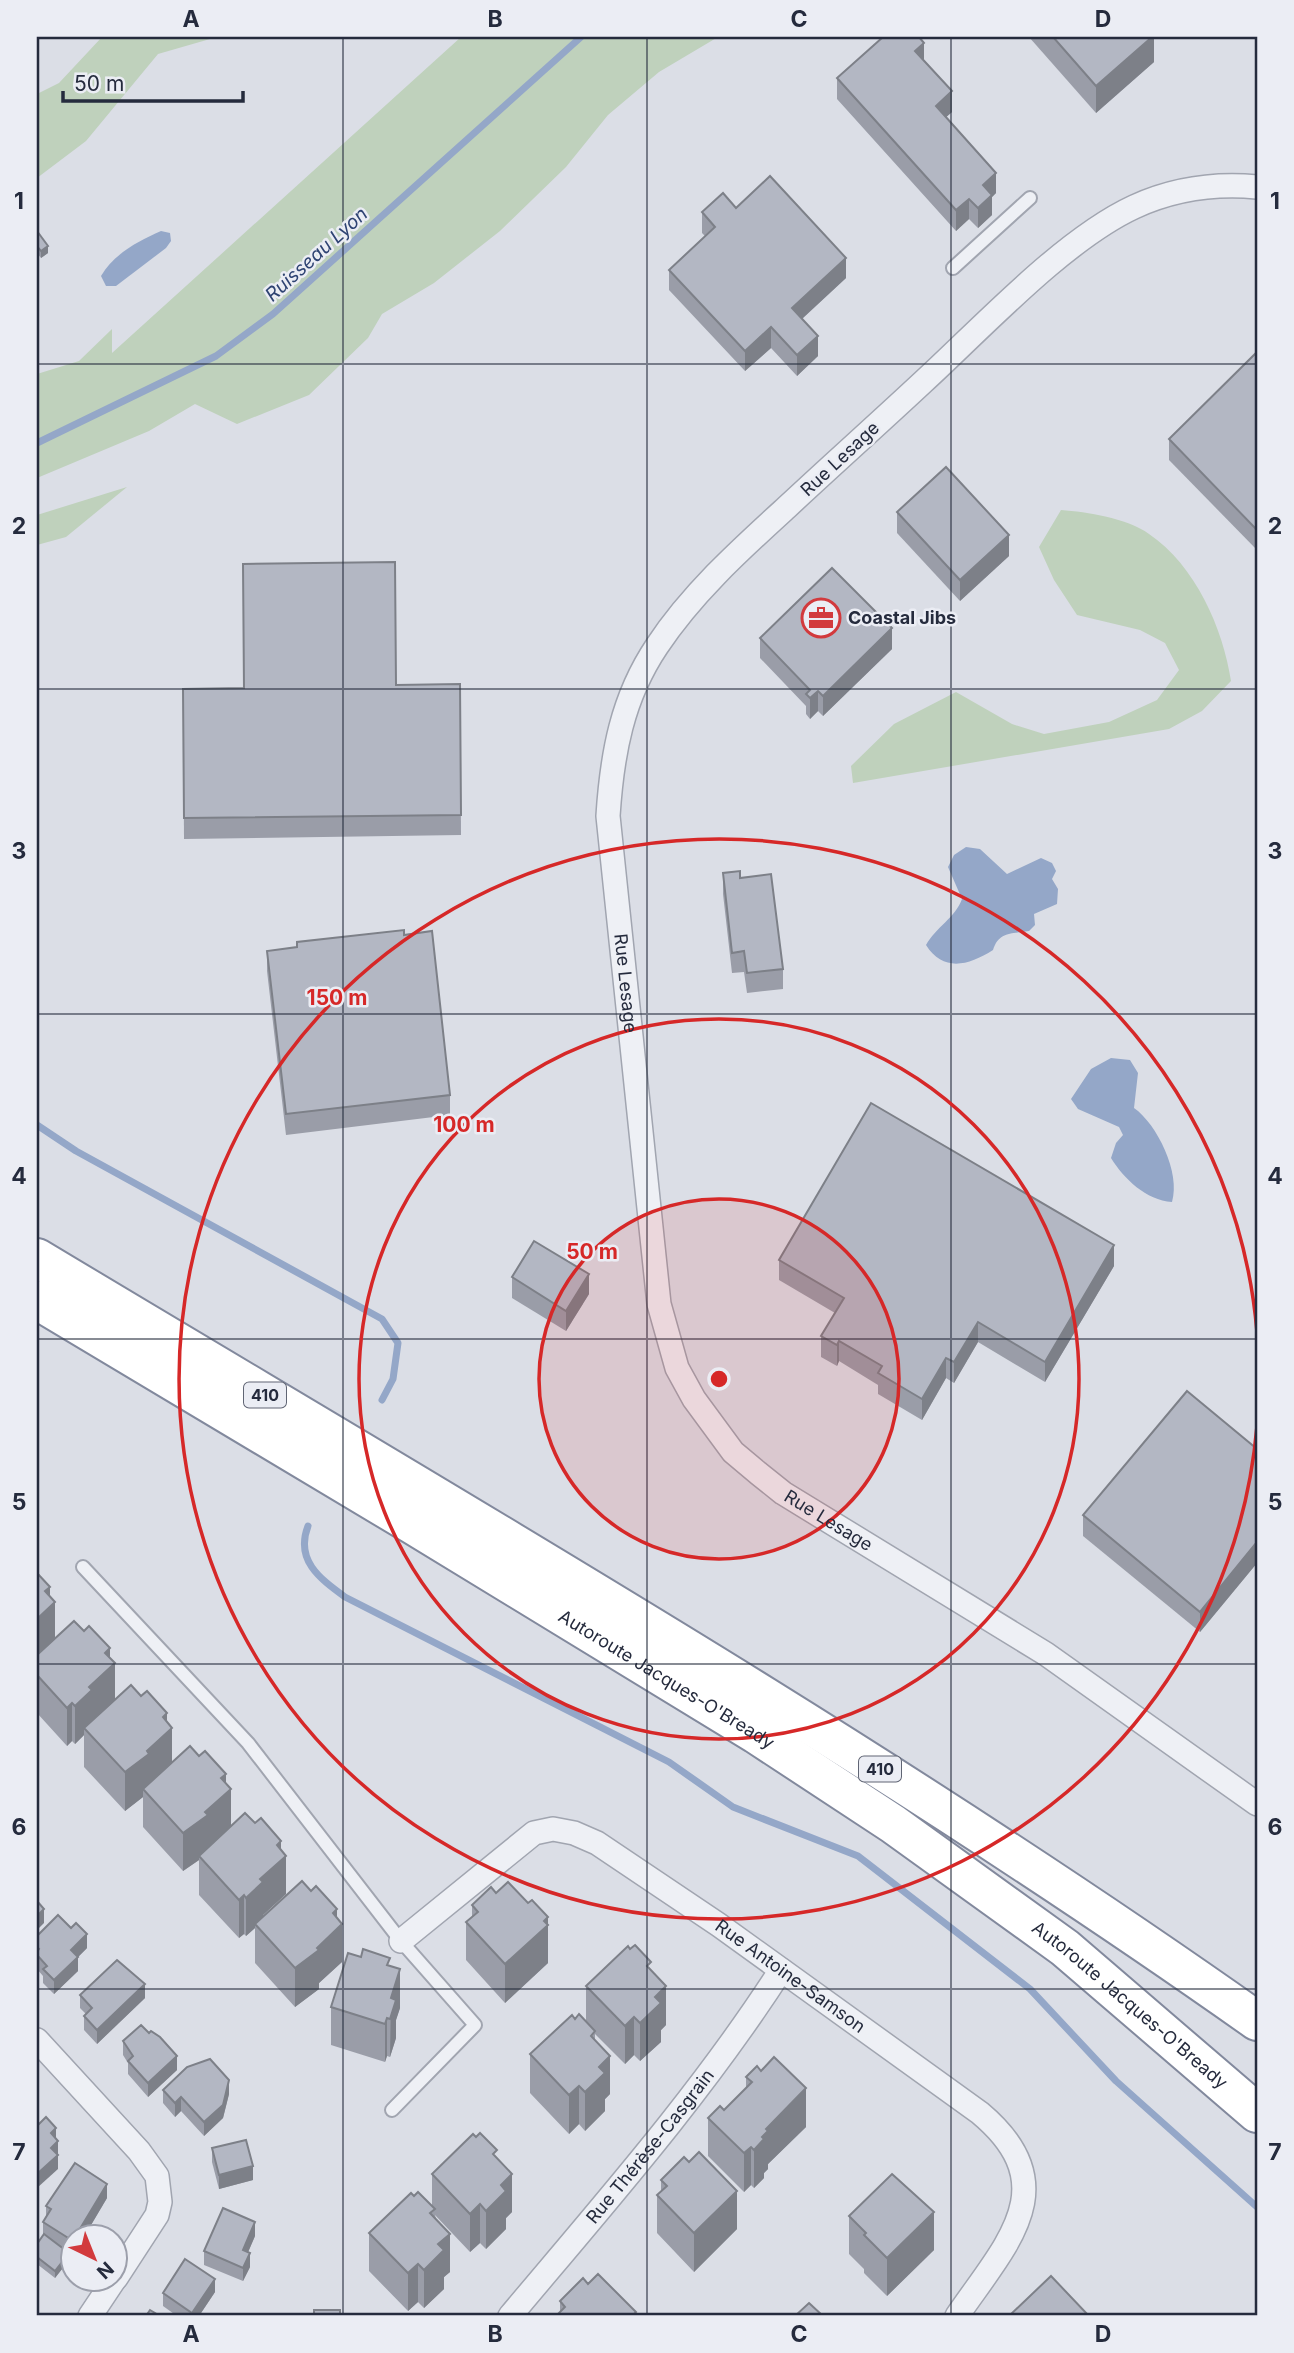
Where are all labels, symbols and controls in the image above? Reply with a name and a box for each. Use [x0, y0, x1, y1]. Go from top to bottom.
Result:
text: A [182, 5, 200, 33]
text: B [487, 5, 503, 33]
text: C [790, 5, 808, 33]
text: D [1095, 5, 1111, 33]
scale bar [63, 60, 243, 104]
text: 50 m [74, 71, 124, 96]
text: 1 [14, 187, 24, 215]
text: 1 [1270, 187, 1280, 215]
water label: Ruisseau Lyon [260, 202, 372, 306]
street label: Rue Lesage [796, 417, 883, 500]
text: 2 [12, 512, 26, 540]
text: 2 [1268, 512, 1282, 540]
office icon: Coastal Jibs [800, 597, 842, 639]
place label: Coastal Jibs [848, 607, 956, 628]
text: 3 [12, 837, 26, 865]
text: 3 [1268, 837, 1282, 865]
street label: Rue Lesage [610, 932, 642, 1034]
text: 150 m [307, 985, 367, 1010]
text: 100 m [433, 1112, 495, 1137]
text: 4 [11, 1162, 27, 1190]
text: 4 [1267, 1162, 1283, 1190]
text: 50 m [566, 1239, 618, 1264]
centre of rings [707, 1367, 731, 1391]
road number: 410 [244, 1382, 286, 1408]
street label: Rue Lesage [781, 1485, 877, 1555]
text: 5 [12, 1488, 26, 1516]
text: 5 [1268, 1488, 1282, 1516]
street label: Autoroute Jacques-O'Bready [555, 1605, 778, 1753]
road number: 410 [859, 1756, 901, 1782]
text: 6 [12, 1813, 26, 1841]
text: 6 [1268, 1813, 1282, 1841]
street label: Rue Antoine-Samson [712, 1915, 870, 2037]
street label: Autoroute Jacques-O'Bready [1028, 1917, 1232, 2093]
street label: Rue Thérèse-Casgrain [582, 2065, 718, 2227]
text: 7 [12, 2138, 26, 2166]
text: 7 [1268, 2138, 1282, 2166]
north arrow [60, 2224, 130, 2294]
text: N [92, 2257, 118, 2283]
text: A [182, 2320, 200, 2348]
text: B [487, 2320, 503, 2348]
text: C [790, 2320, 808, 2348]
text: D [1095, 2320, 1111, 2348]

